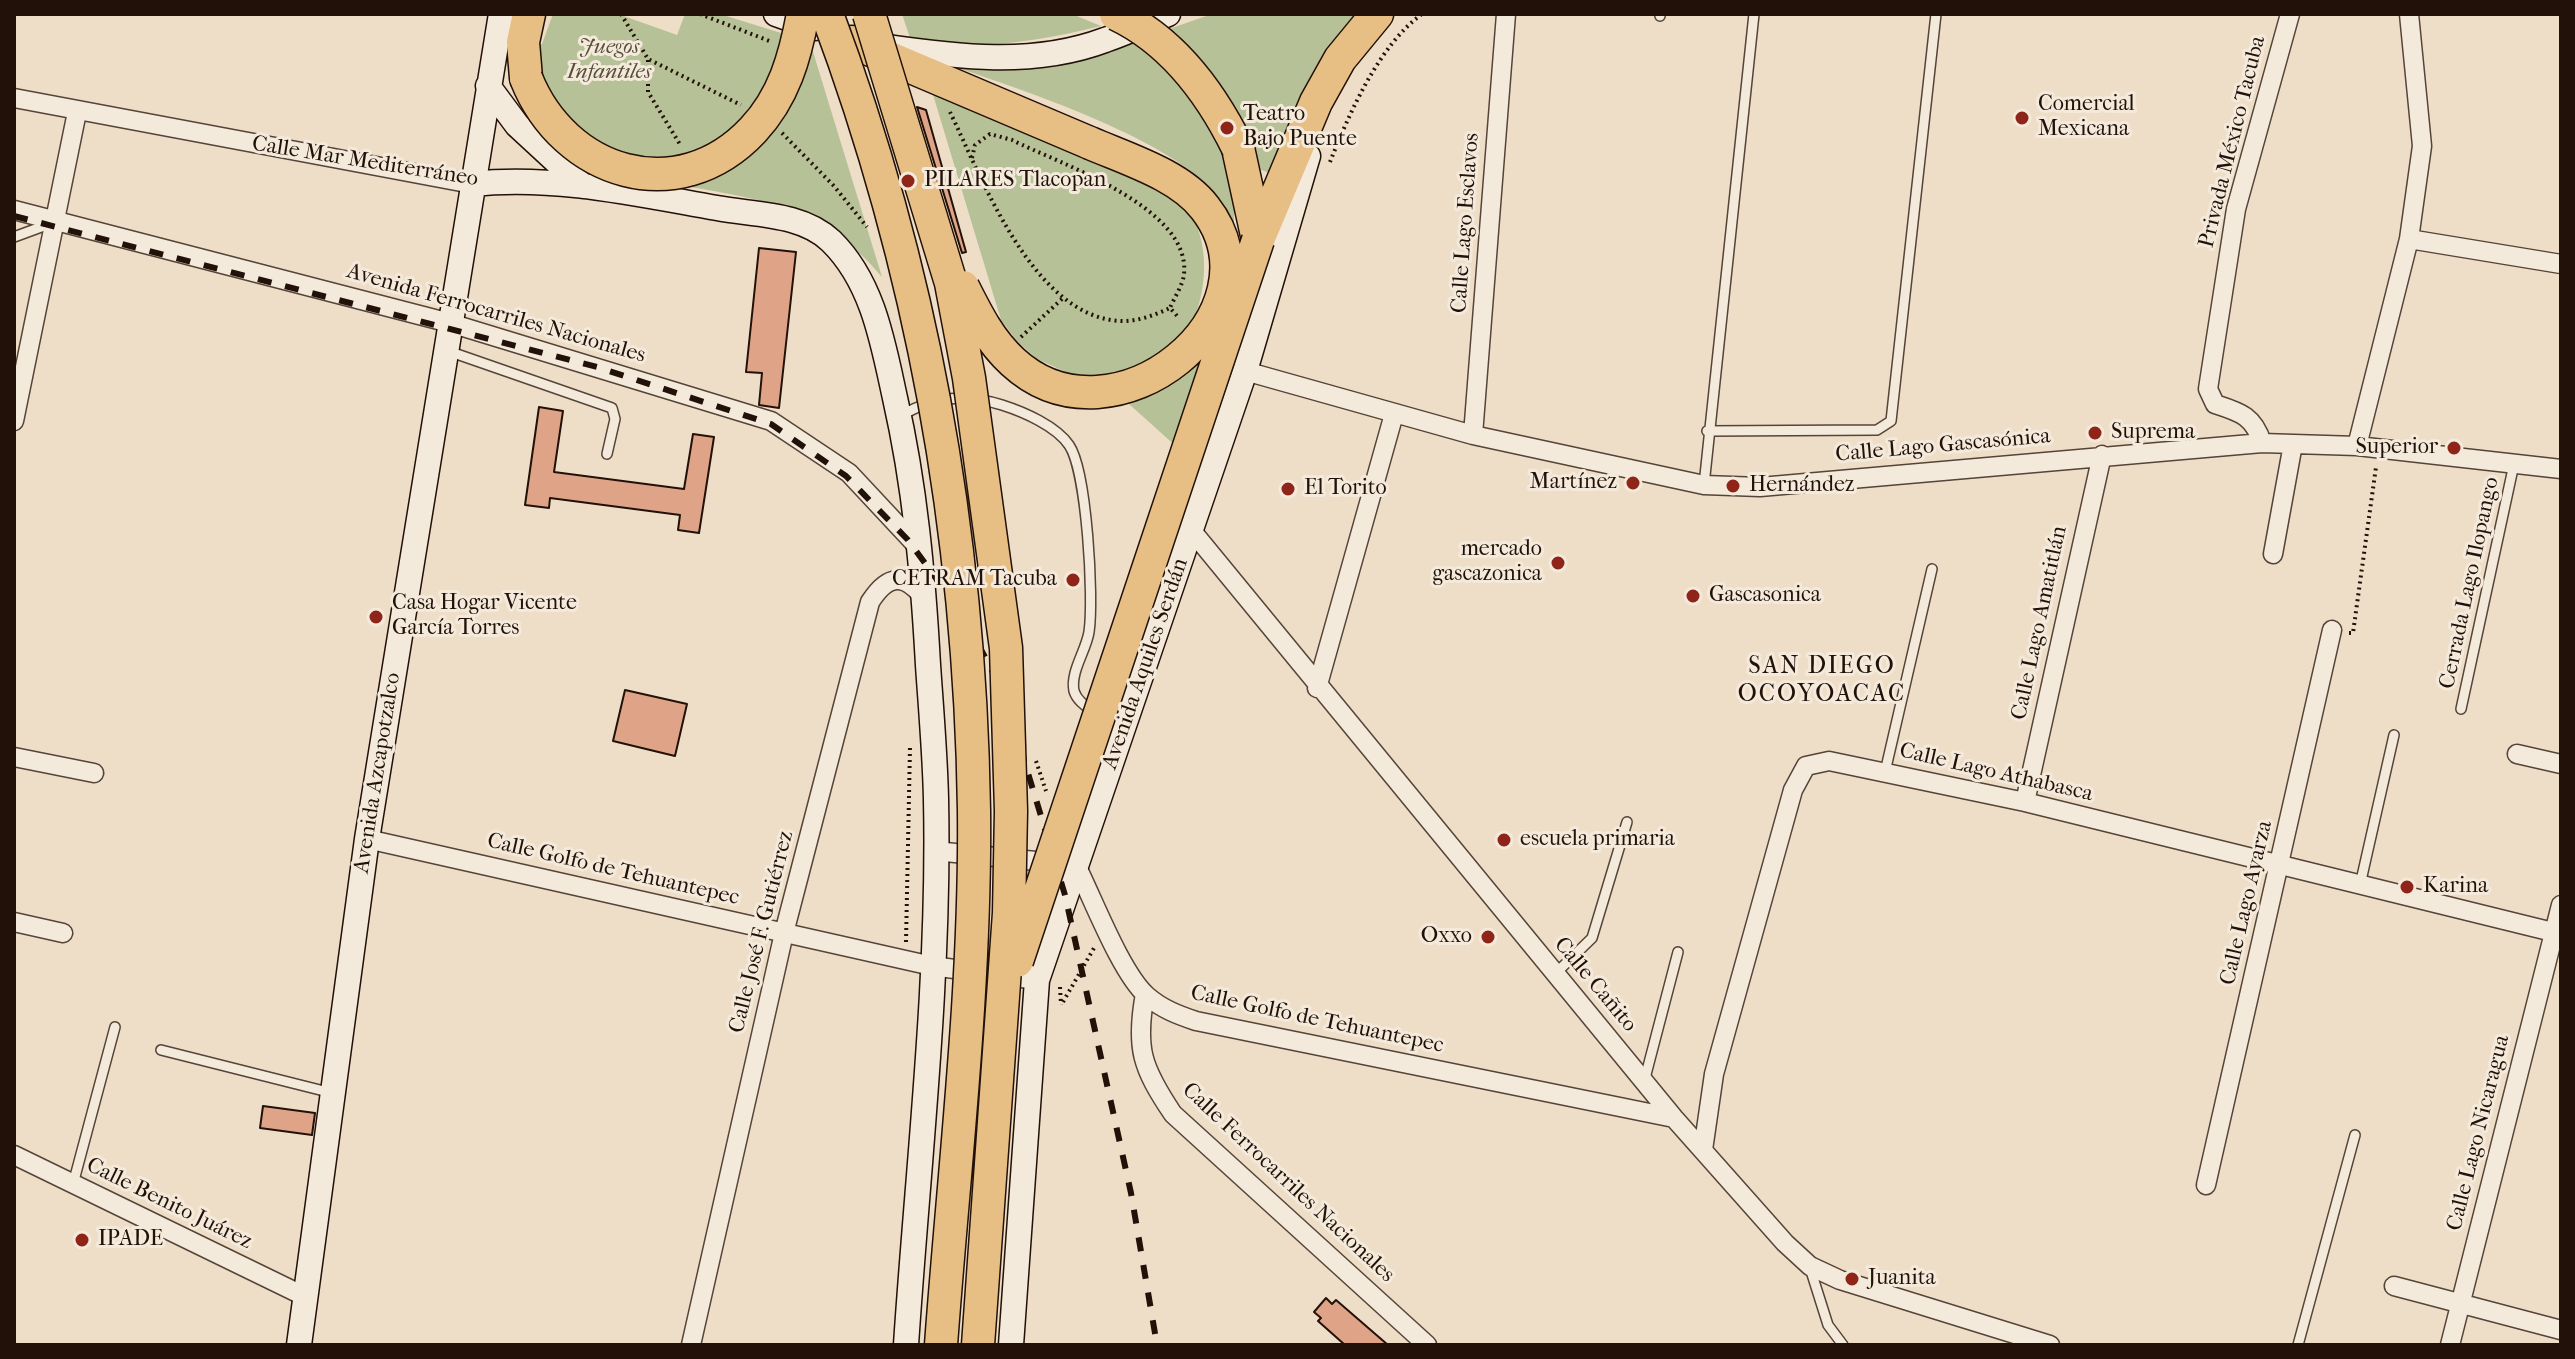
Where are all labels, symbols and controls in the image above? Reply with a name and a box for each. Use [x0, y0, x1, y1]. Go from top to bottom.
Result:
street label: Privada México Tacuba [2194, 33, 2272, 251]
park label: Juegos Infantiles [567, 35, 651, 86]
place label: Comercial Mexicana [2038, 92, 2135, 144]
place label: Teatro Bajo Puente [1243, 102, 1357, 154]
marker: Comercial Mexicana [2013, 109, 2031, 127]
marker: Teatro Bajo Puente [1218, 119, 1236, 137]
street label: Calle Mar Mediterráneo [250, 131, 480, 193]
street label: Calle Lago Esclavos [1447, 132, 1485, 314]
place label: PILARES Tlacopan [924, 168, 1106, 194]
marker: PILARES Tlacopan [899, 172, 917, 190]
street label: Avenida Ferrocarriles Nacionales [344, 259, 648, 369]
place label: Suprema [2111, 420, 2195, 446]
street label: Calle Lago Gascasónica [1834, 423, 2052, 469]
marker: Suprema [2086, 424, 2104, 442]
place label: Superior [2355, 435, 2438, 461]
marker: Superior [2445, 439, 2463, 457]
place label: Martínez [1530, 470, 1617, 496]
place label: Hernández [1749, 473, 1855, 499]
marker: Martínez [1624, 474, 1642, 492]
street label: Cerrada Lago Ilopango [2435, 475, 2505, 691]
place label: El Torito [1304, 476, 1387, 502]
marker: Hernández [1724, 477, 1742, 495]
marker: El Torito [1279, 480, 1297, 498]
street label: Calle Lago Amatitlán [2007, 524, 2073, 722]
place label: mercado gascazonica [1432, 537, 1542, 588]
marker: mercado gascazonica [1549, 554, 1567, 572]
street label: Avenida Aquiles Serdán [1097, 555, 1195, 773]
place label: CETRAM Tacuba [892, 567, 1057, 593]
marker: CETRAM Tacuba [1064, 571, 1082, 589]
place label: Gascasonica [1709, 583, 1821, 609]
marker: Gascasonica [1684, 587, 1702, 605]
place label: Casa Hogar Vicente García Torres [392, 591, 577, 642]
marker: Casa Hogar Vicente García Torres [367, 608, 385, 626]
district label: SAN DIEGO OCOYOACAC [1738, 653, 1906, 709]
street label: Avenida Azcapotzalco [349, 671, 407, 875]
street label: Calle Lago Athabasca [1897, 738, 2095, 808]
street label: Calle Lago Ayarza [2215, 818, 2279, 988]
place label: escuela primaria [1520, 827, 1675, 853]
street label: Calle Golfo de Tehuantepec [484, 828, 742, 912]
street label: Calle José F. Gutiérrez [724, 828, 800, 1036]
marker: escuela primaria [1495, 831, 1513, 849]
place label: Karina [2423, 874, 2488, 900]
marker: Karina [2398, 878, 2416, 896]
place label: Oxxo [1421, 924, 1472, 950]
marker: Oxxo [1479, 928, 1497, 946]
street label: Calle Cañito [1548, 932, 1642, 1038]
street label: Calle Golfo de Tehuantepec [1188, 980, 1446, 1060]
street label: Calle Lago Nicaragua [2442, 1032, 2516, 1234]
street label: Calle Ferrocarriles Nacionales [1176, 1078, 1400, 1288]
street label: Calle Benito Juárez [82, 1152, 256, 1256]
place label: IPADE [98, 1227, 163, 1253]
marker: IPADE [73, 1231, 91, 1249]
place label: Juanita [1868, 1266, 1936, 1292]
marker: Juanita [1843, 1270, 1861, 1288]

